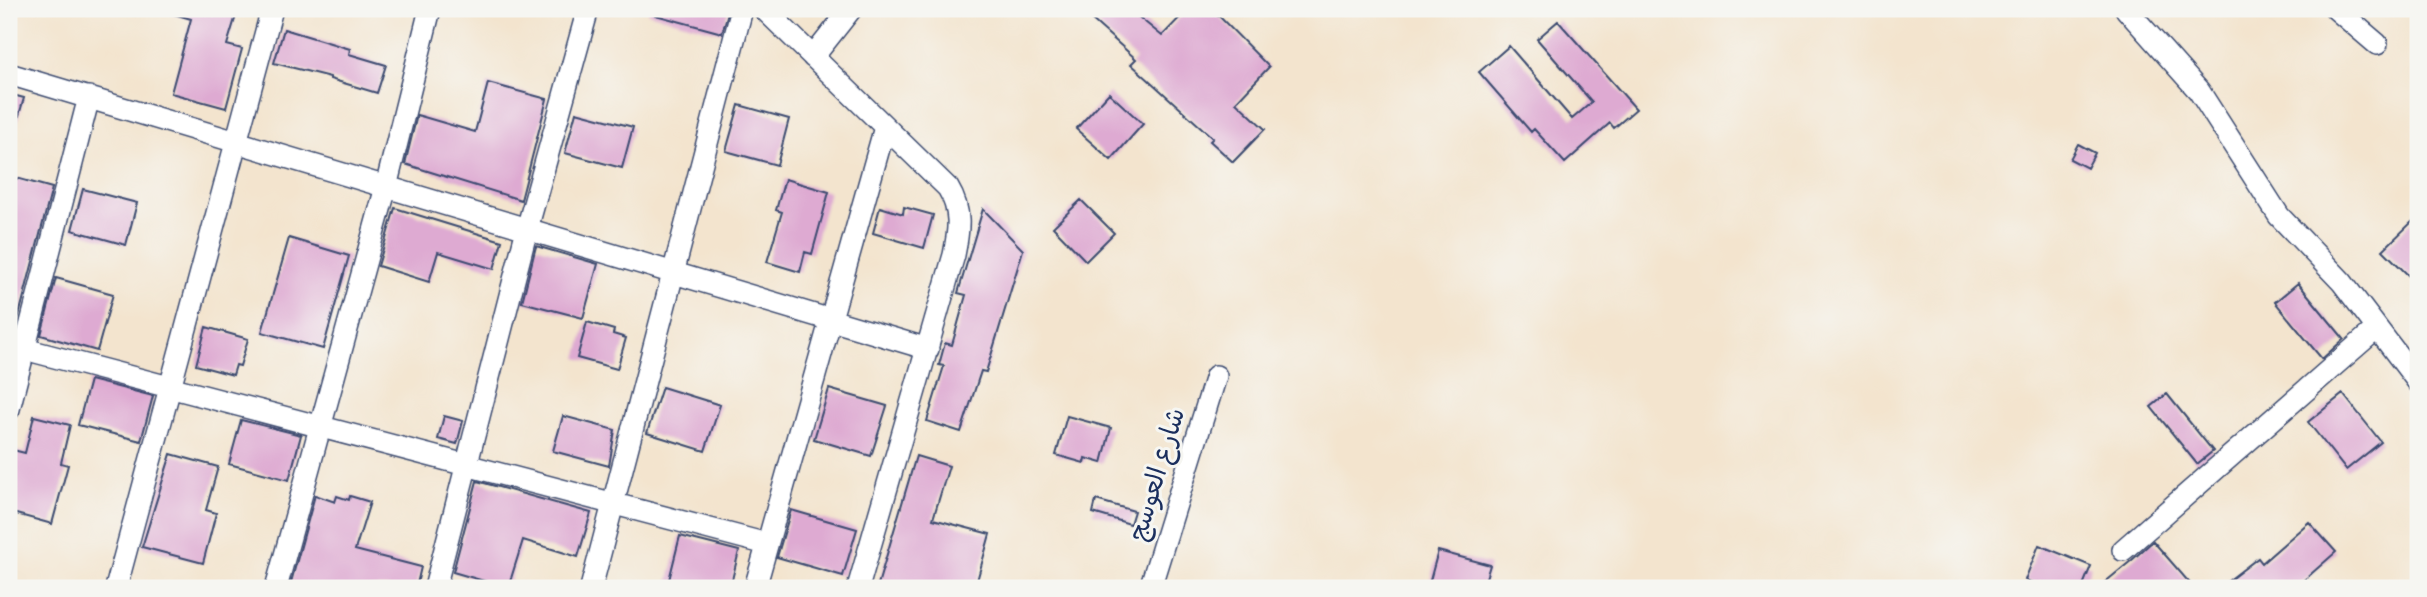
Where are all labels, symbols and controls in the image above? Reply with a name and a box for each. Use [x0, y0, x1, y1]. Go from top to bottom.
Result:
street label: شارع العوسج [1121, 404, 1193, 545]

